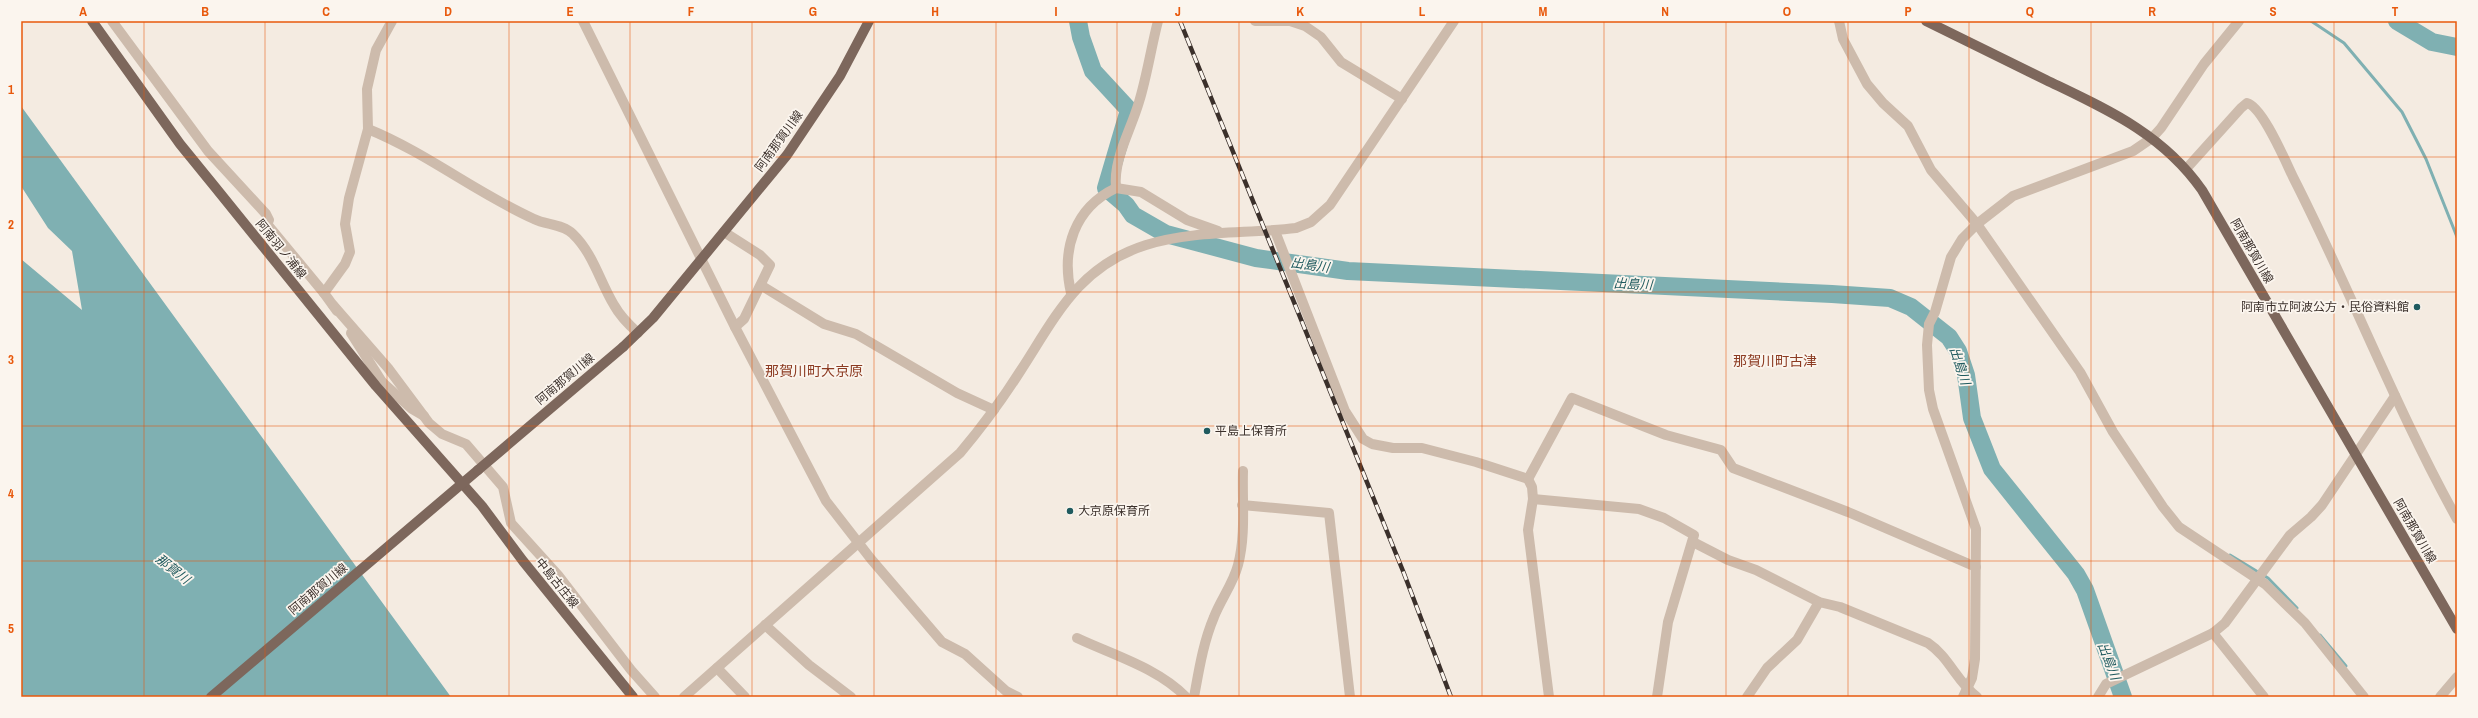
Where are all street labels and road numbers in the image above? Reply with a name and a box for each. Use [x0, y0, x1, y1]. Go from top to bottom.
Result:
street label: 阿南那賀川線 [751, 107, 807, 175]
street label: 阿南羽ノ浦線 [252, 216, 310, 282]
street label: 阿南那賀川線 [2227, 216, 2277, 286]
street label: 阿南那賀川線 [532, 350, 598, 408]
street label: 阿南那賀川線 [2390, 496, 2440, 566]
street label: 中島古庄線 [532, 555, 582, 611]
street label: 阿南那賀川線 [285, 560, 351, 618]

